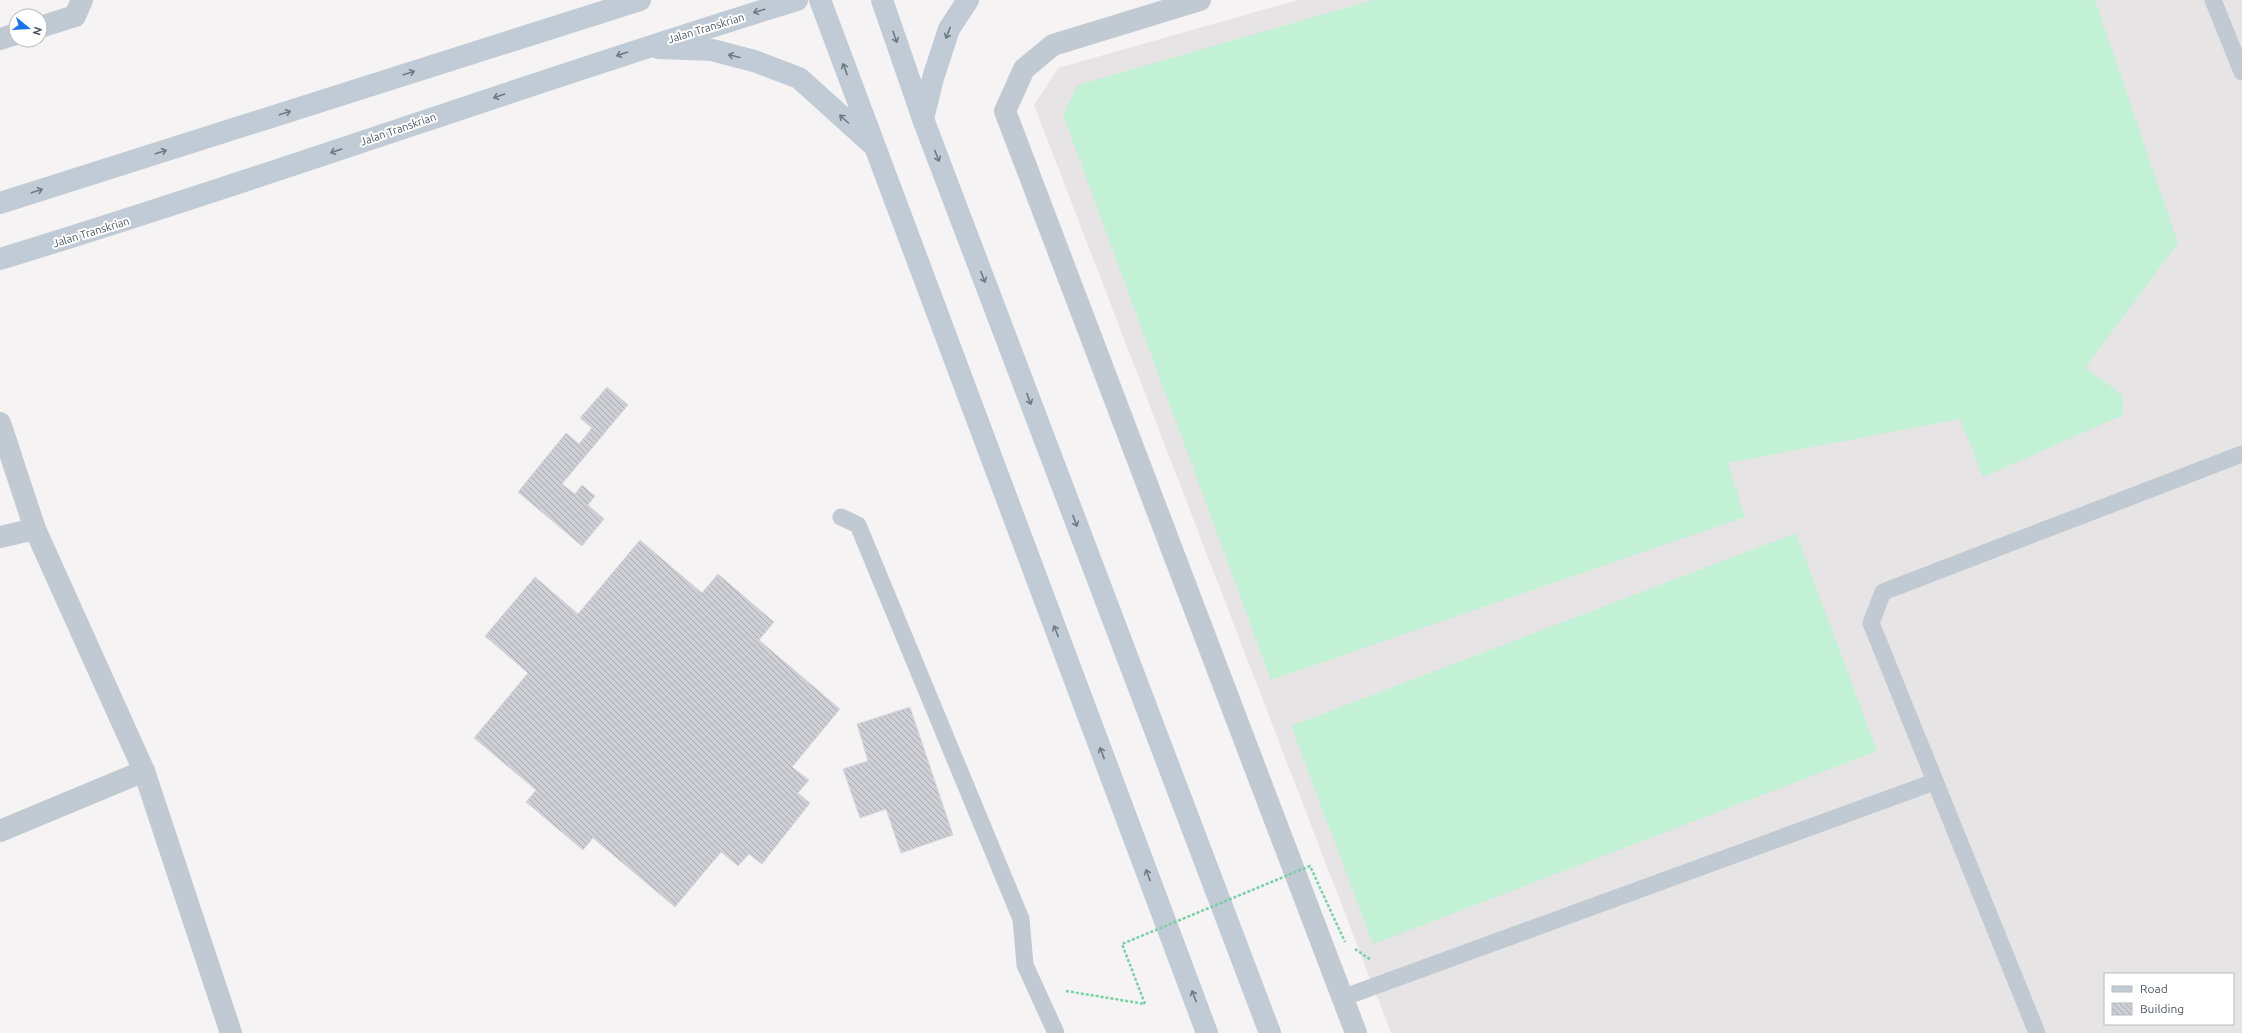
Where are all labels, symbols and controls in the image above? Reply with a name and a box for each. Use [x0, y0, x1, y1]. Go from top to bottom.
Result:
north arrow [8, 8, 48, 48]
one-way arrow [753, 8, 766, 15]
street label: Jalan Transkrian [666, 11, 746, 45]
text: N [31, 25, 44, 37]
one-way arrow [944, 27, 952, 39]
one-way arrow [891, 30, 899, 42]
one-way arrow [615, 51, 628, 58]
one-way arrow [727, 51, 740, 59]
one-way arrow [841, 63, 849, 75]
one-way arrow [402, 69, 415, 76]
one-way arrow [493, 92, 505, 100]
one-way arrow [278, 109, 291, 116]
street label: Jalan Transkrian [359, 110, 437, 148]
one-way arrow [840, 115, 850, 124]
one-way arrow [330, 147, 342, 155]
one-way arrow [154, 148, 167, 155]
one-way arrow [934, 149, 942, 161]
one-way arrow [31, 187, 43, 195]
street label: Jalan Transkrian [51, 215, 131, 249]
one-way arrow [980, 271, 988, 283]
one-way arrow [1026, 393, 1034, 405]
one-way arrow [1072, 514, 1080, 526]
one-way arrow [1052, 626, 1060, 638]
one-way arrow [1098, 748, 1106, 760]
one-way arrow [1143, 869, 1151, 881]
legend [2104, 973, 2234, 1025]
text: Road [2140, 982, 2168, 995]
one-way arrow [1189, 991, 1197, 1003]
text: Building [2140, 1002, 2184, 1015]

